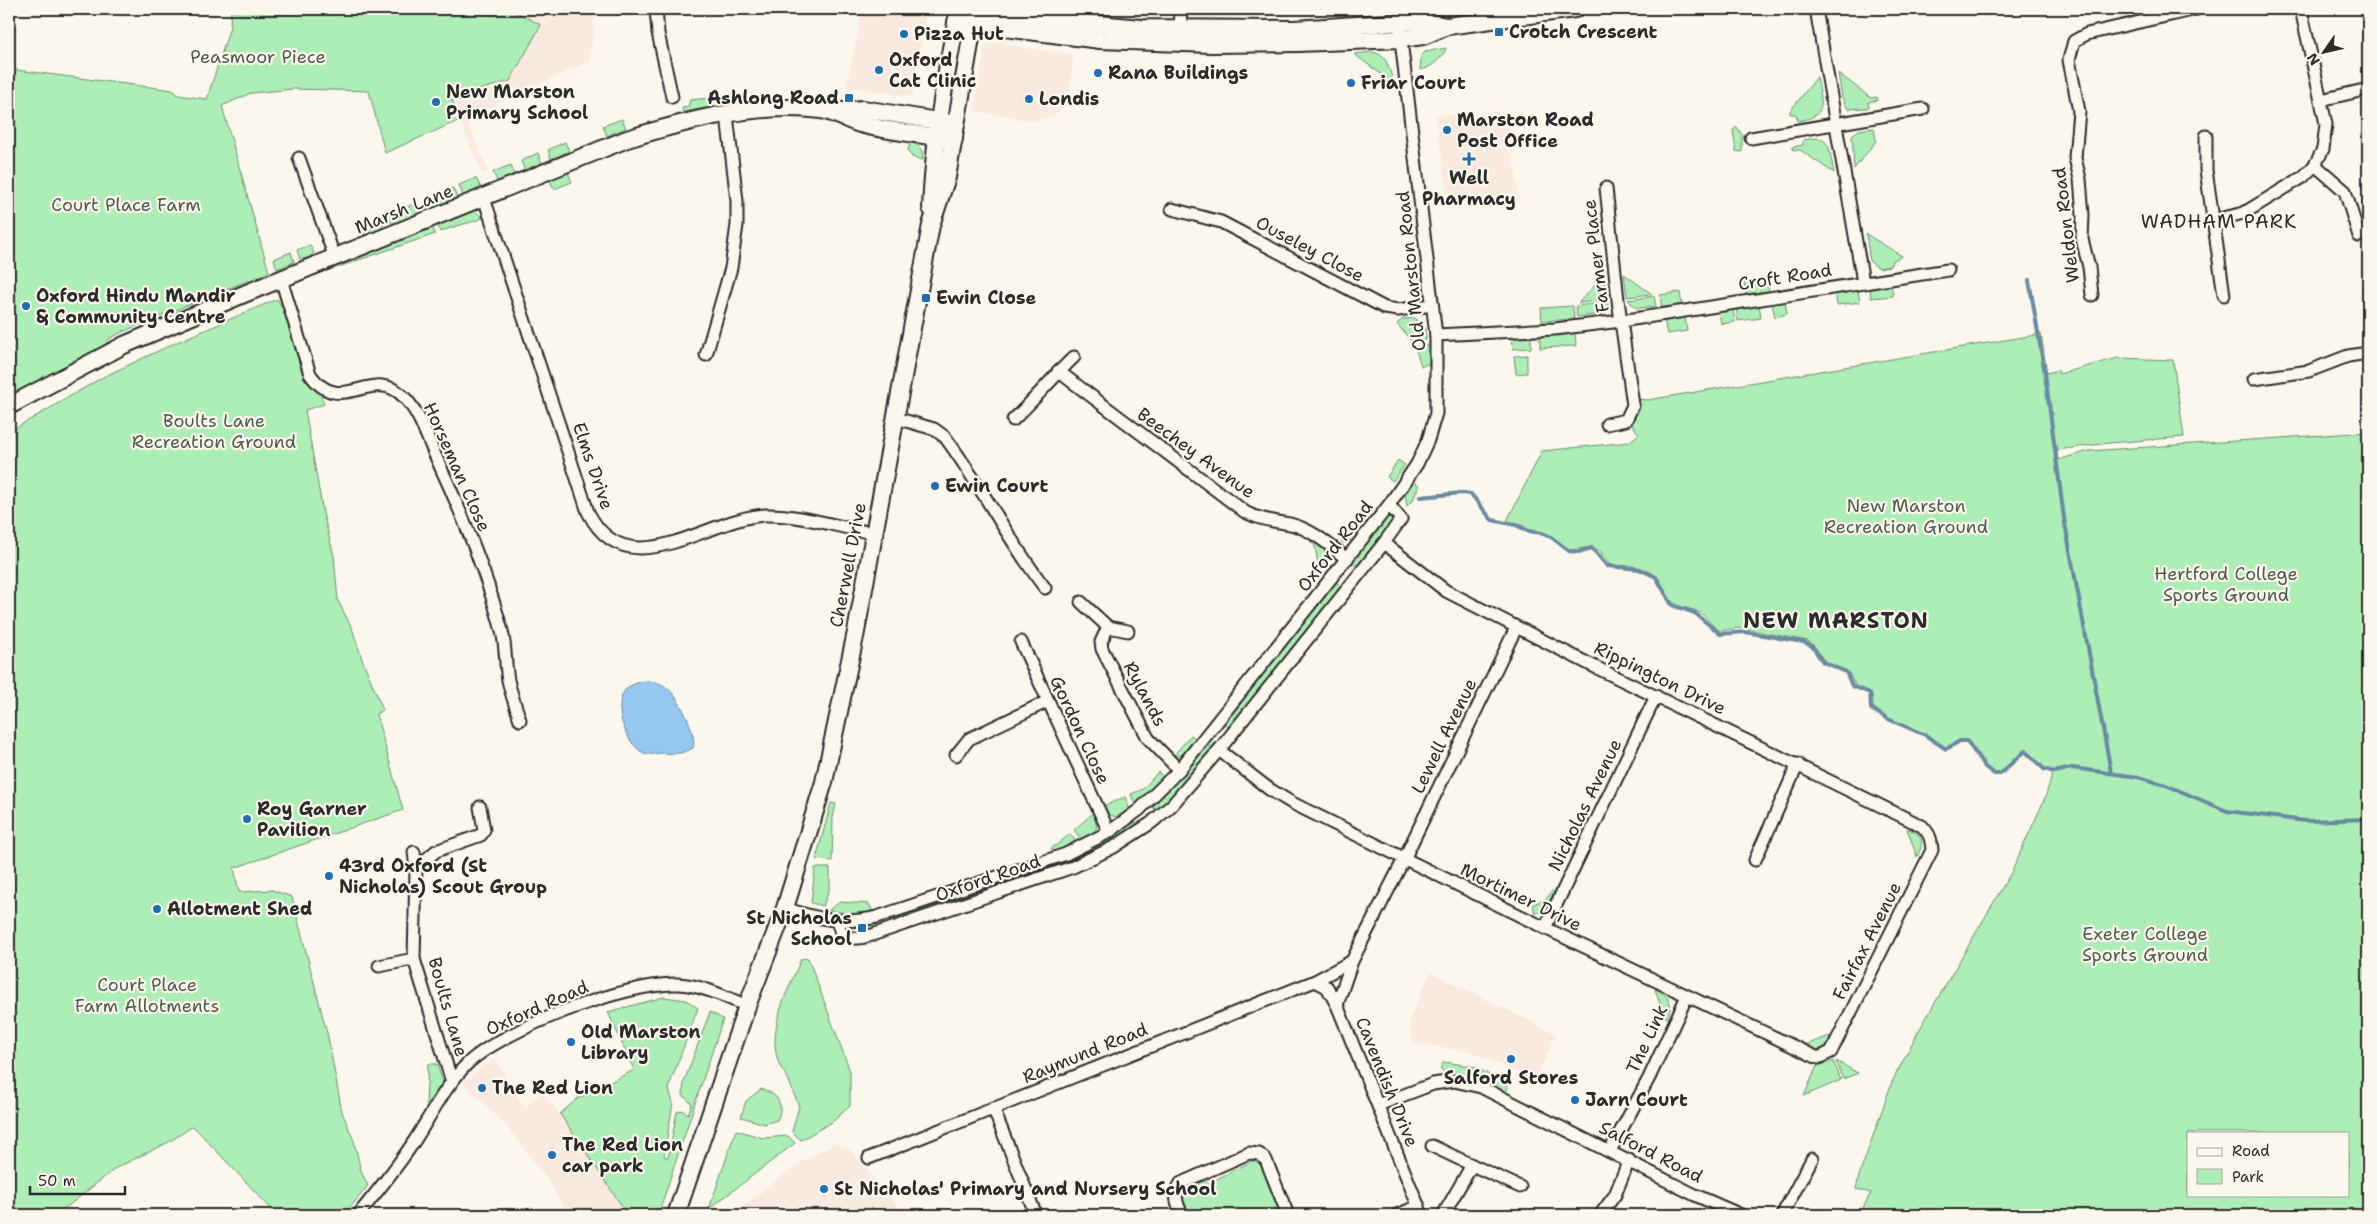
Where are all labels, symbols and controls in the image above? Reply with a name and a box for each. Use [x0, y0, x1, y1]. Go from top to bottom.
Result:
place label: Crotch Crescent [1509, 20, 1657, 44]
place label: Pizza Hut [914, 22, 1004, 46]
marker: Crotch Crescent [1493, 26, 1505, 38]
marker: Pizza Hut [898, 28, 910, 40]
north arrow [2300, 28, 2350, 78]
park label: Peasmoor Piece [190, 45, 326, 69]
place label: Oxford Cat Clinic [889, 48, 976, 93]
text: N [2303, 50, 2324, 69]
place label: Rana Buildings [1108, 61, 1248, 85]
marker: Oxford Cat Clinic [873, 64, 885, 76]
marker: Rana Buildings [1092, 67, 1104, 79]
place label: Friar Court [1361, 71, 1466, 95]
marker: Friar Court [1345, 77, 1357, 89]
place label: New Marston Primary School [446, 80, 588, 125]
place label: Ashlong Road [707, 86, 839, 110]
place label: Londis [1039, 87, 1099, 111]
marker: Ashlong Road [843, 92, 855, 104]
marker: Londis [1023, 93, 1035, 105]
marker: New Marston Primary School [430, 96, 442, 108]
place label: Marston Road Post Office [1457, 108, 1594, 153]
marker: Marston Road Post Office [1441, 124, 1453, 136]
marker: Well Pharmacy [1463, 153, 1475, 165]
place label: Well Pharmacy [1422, 166, 1516, 211]
street label: Weldon Road [2047, 166, 2085, 284]
street label: Marsh Lane [351, 178, 457, 240]
street label: Old Marston Road [1391, 190, 1431, 352]
park label: Court Place Farm [51, 193, 201, 217]
street label: Farmer Place [1577, 198, 1615, 314]
district label: WADHAM PARK [2141, 209, 2297, 234]
street label: Ouseley Close [1252, 210, 1368, 288]
street label: Croft Road [1737, 258, 1833, 296]
place label: Oxford Hindu Mandir & Community Centre [36, 284, 236, 329]
place label: Ewin Close [936, 286, 1036, 310]
marker: Ewin Close [920, 292, 932, 304]
marker: Oxford Hindu Mandir & Community Centre [20, 300, 32, 312]
street label: Horseman Close [418, 398, 496, 536]
street label: Beechey Avenue [1132, 402, 1260, 504]
park label: Boults Lane Recreation Ground [132, 409, 296, 454]
street label: Elms Drive [567, 419, 619, 513]
place label: Ewin Court [945, 474, 1049, 498]
marker: Ewin Court [929, 480, 941, 492]
park label: New Marston Recreation Ground [1824, 494, 1988, 539]
street label: Oxford Road [1292, 495, 1378, 597]
street label: Cherwell Drive [824, 501, 872, 629]
park label: Hertford College Sports Ground [2154, 562, 2298, 607]
district label: NEW MARSTON [1743, 606, 1929, 635]
street label: Rippington Drive [1590, 636, 1730, 720]
street label: Rylands [1118, 657, 1172, 731]
street label: Gordon Close [1044, 672, 1116, 788]
street label: Lewell Avenue [1406, 674, 1482, 798]
street label: Nicholas Avenue [1543, 735, 1627, 875]
place label: Roy Garner Pavilion [257, 797, 367, 842]
marker: Roy Garner Pavilion [241, 813, 253, 825]
street label: Oxford Road [932, 849, 1044, 907]
place label: 43rd Oxford (St Nicholas) Scout Group [339, 854, 547, 899]
street label: Mortimer Drive [1456, 857, 1586, 937]
marker: 43rd Oxford (St Nicholas) Scout Group [323, 870, 335, 882]
street label: Fairfax Avenue [1827, 878, 1907, 1004]
place label: Allotment Shed [167, 897, 312, 921]
marker: Allotment Shed [151, 903, 163, 915]
place label: St Nicholas School [746, 906, 852, 951]
marker: St Nicholas School [856, 922, 868, 934]
park label: Exeter College Sports Ground [2082, 922, 2208, 967]
street label: Boults Lane [422, 955, 474, 1059]
park label: Court Place Farm Allotments [75, 973, 219, 1018]
street label: Oxford Road [482, 975, 592, 1041]
street label: The Link [1621, 1001, 1673, 1077]
street label: Cavendish Drive [1350, 1014, 1424, 1150]
street label: Raymund Road [1019, 1017, 1151, 1089]
place label: Old Marston Library [581, 1020, 701, 1065]
marker: Old Marston Library [565, 1036, 577, 1048]
marker: Salford Stores [1505, 1053, 1517, 1065]
place label: Salford Stores [1444, 1066, 1578, 1090]
place label: The Red Lion [492, 1076, 613, 1100]
marker: The Red Lion [476, 1082, 488, 1094]
place label: Jarn Court [1585, 1088, 1688, 1112]
marker: Jarn Court [1569, 1094, 1581, 1106]
street label: Salford Road [1595, 1116, 1707, 1188]
legend [2187, 1132, 2350, 1196]
place label: The Red Lion car park [562, 1133, 683, 1178]
text: Road [2232, 1141, 2270, 1161]
marker: The Red Lion car park [546, 1149, 558, 1161]
scale bar [30, 1164, 125, 1196]
text: Park [2232, 1167, 2264, 1187]
text: 50 m [38, 1171, 76, 1191]
place label: St Nicholas' Primary and Nursery School [834, 1177, 1216, 1201]
marker: St Nicholas' Primary and Nursery School [818, 1183, 830, 1195]

